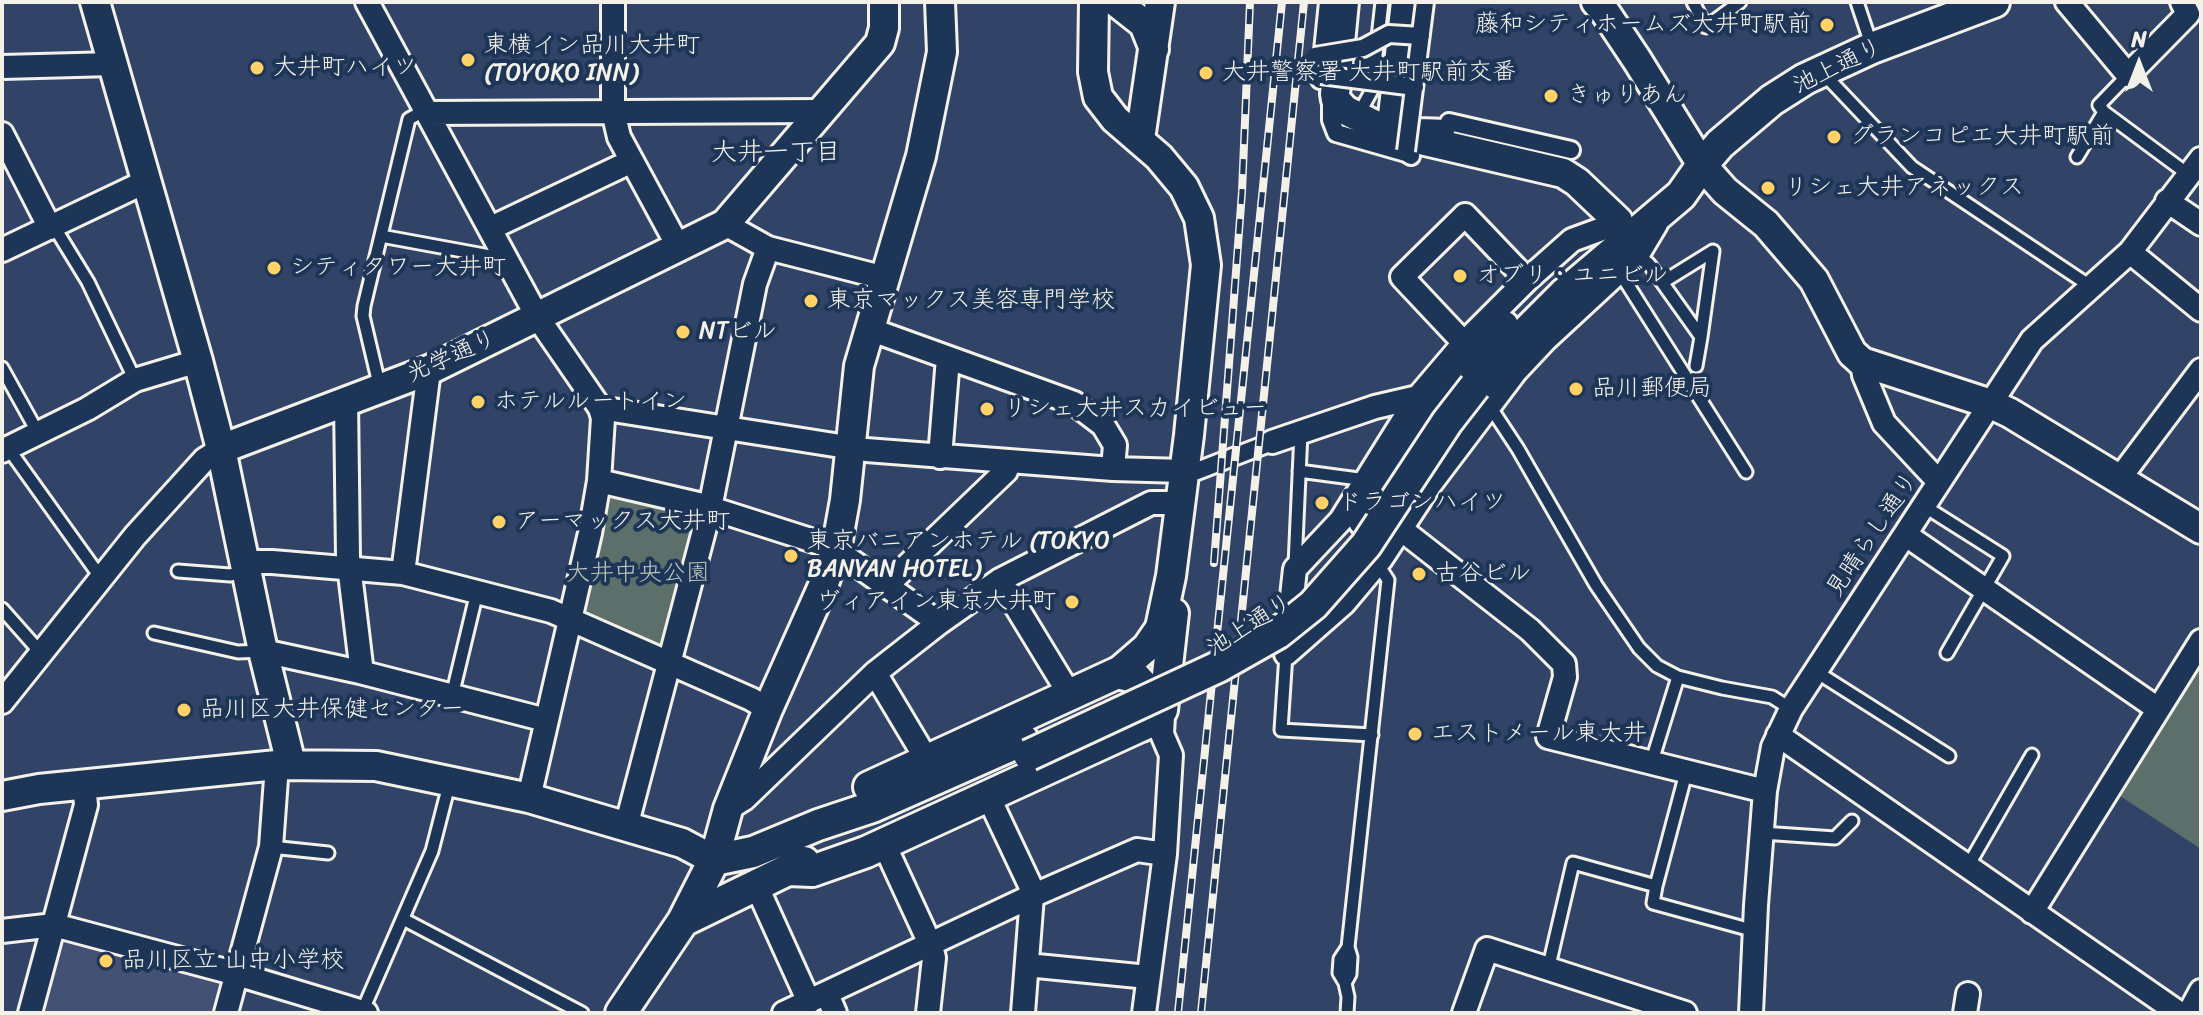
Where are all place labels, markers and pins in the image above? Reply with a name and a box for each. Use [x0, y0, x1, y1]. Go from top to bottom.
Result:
place label: 藤和シティホームズ大井町駅前 [1475, 11, 1811, 39]
marker: 藤和シティホームズ大井町駅前 [1818, 16, 1836, 34]
place label: 東横イン品川大井町 (TOYOKO INN) [484, 32, 700, 88]
marker: 東横イン品川大井町 (TOYOKO INN) [459, 51, 477, 69]
place label: 大井町ハイツ [273, 54, 417, 82]
marker: 大井町ハイツ [248, 59, 266, 77]
place label: 大井警察署 大井町駅前交番 [1222, 59, 1516, 87]
marker: 大井警察署 大井町駅前交番 [1197, 64, 1215, 82]
place label: きゅりあん [1567, 82, 1687, 110]
marker: きゅりあん [1542, 87, 1560, 105]
place label: グランコピエ大井町駅前 [1850, 123, 2114, 151]
marker: グランコピエ大井町駅前 [1825, 128, 1843, 146]
place label: リシェ大井アネックス [1784, 174, 2024, 202]
marker: リシェ大井アネックス [1759, 179, 1777, 197]
place label: シティタワー大井町 [290, 254, 506, 282]
marker: シティタワー大井町 [265, 259, 283, 277]
place label: オブリ・ユニビル [1476, 262, 1668, 290]
marker: オブリ・ユニビル [1451, 267, 1469, 285]
place label: 東京マックス美容専門学校 [827, 287, 1115, 315]
marker: 東京マックス美容専門学校 [802, 292, 820, 310]
place label: NTビル [699, 318, 776, 346]
marker: NTビル [674, 323, 692, 341]
place label: 品川郵便局 [1592, 375, 1712, 403]
marker: 品川郵便局 [1567, 380, 1585, 398]
place label: ホテルルートイン [494, 388, 687, 416]
marker: ホテルルートイン [469, 393, 487, 411]
place label: リシェ大井スカイビュー [1003, 395, 1267, 423]
marker: リシェ大井スカイビュー [978, 400, 996, 418]
place label: ドラゴンハイツ [1338, 489, 1506, 517]
marker: ドラゴンハイツ [1313, 494, 1331, 512]
place label: アーマックス大井町 [515, 508, 730, 536]
marker: アーマックス大井町 [490, 513, 508, 531]
place label: 東京バニアンホテル (TOKYO BANYAN HOTEL) [807, 528, 1110, 584]
marker: 東京バニアンホテル (TOKYO BANYAN HOTEL) [782, 547, 800, 565]
place label: 古谷ビル [1435, 560, 1531, 588]
marker: 古谷ビル [1410, 565, 1428, 583]
place label: ヴィアイン東京大井町 [816, 588, 1056, 616]
marker: ヴィアイン東京大井町 [1063, 593, 1081, 611]
place label: 品川区大井保健センター [200, 696, 464, 724]
marker: 品川区大井保健センター [175, 701, 193, 719]
place label: エストメール東大井 [1431, 720, 1647, 748]
marker: エストメール東大井 [1406, 725, 1424, 743]
place label: 品川区立 山中小学校 [122, 947, 344, 975]
marker: 品川区立 山中小学校 [97, 952, 115, 970]

